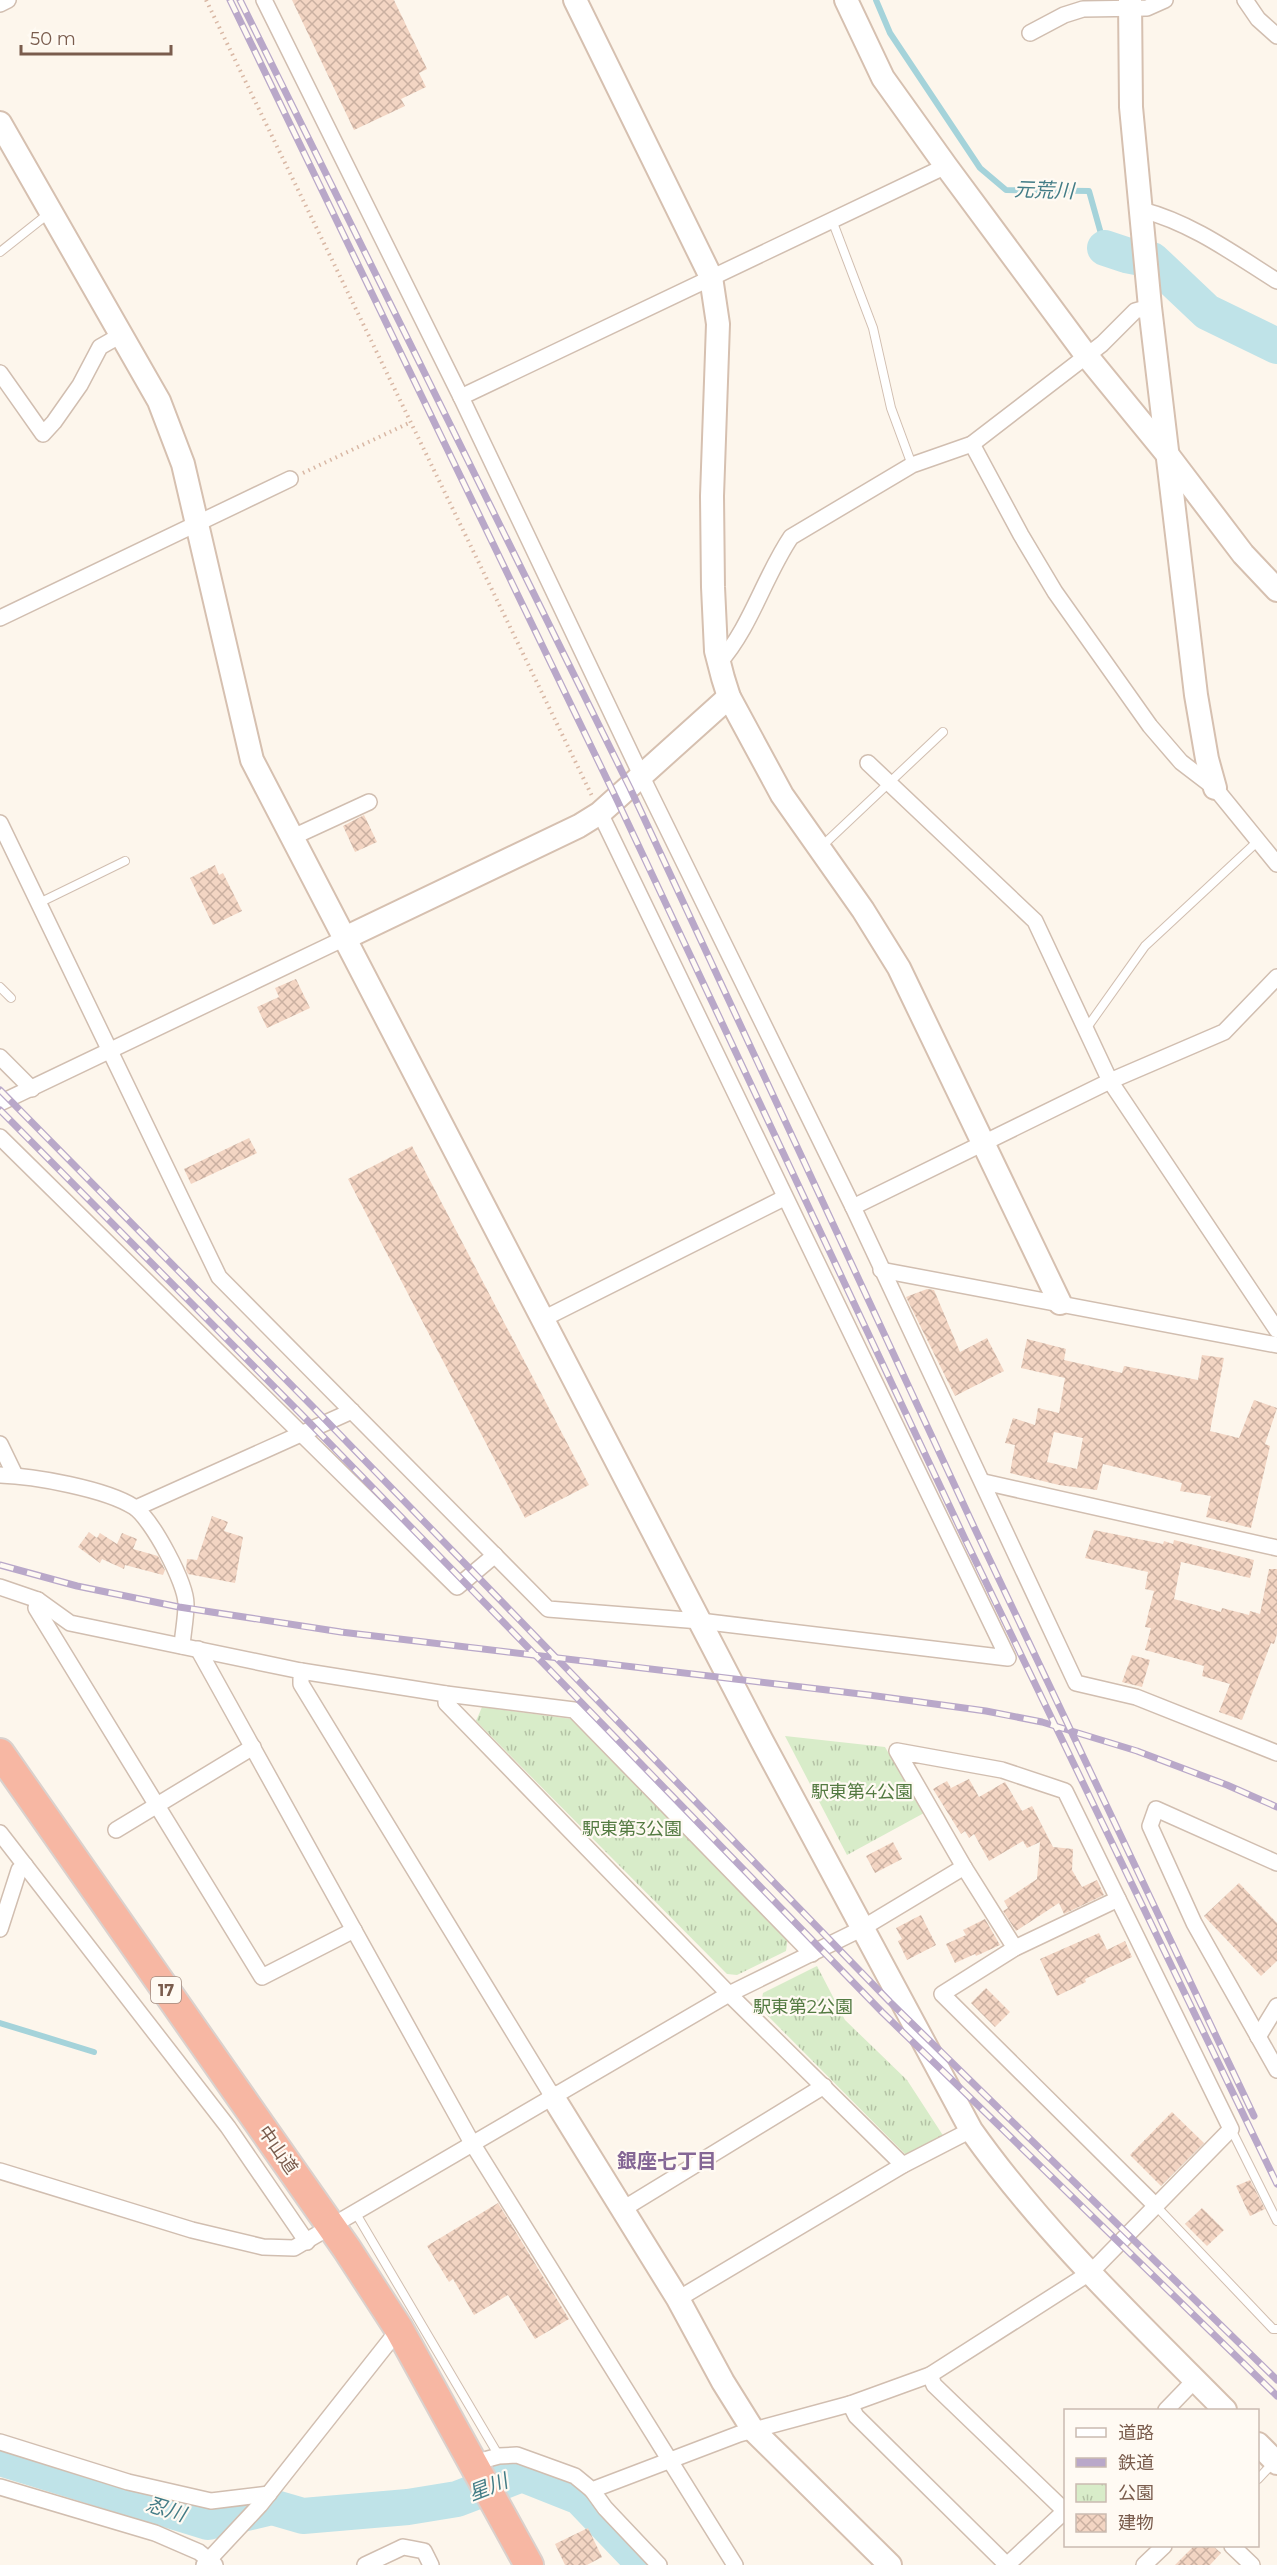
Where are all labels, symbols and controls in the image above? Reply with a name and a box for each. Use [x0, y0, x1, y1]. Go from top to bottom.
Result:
scale bar [21, 18, 171, 56]
text: 50 m [30, 28, 76, 50]
water label: 元荒川 [1014, 177, 1076, 203]
park label: 駅東第4公園 [811, 1781, 913, 1803]
park label: 駅東第3公園 [582, 1818, 682, 1840]
road number: 17 [151, 1977, 181, 2003]
park label: 駅東第2公園 [753, 1996, 853, 2018]
street label: 中山道 [254, 2122, 302, 2178]
district label: 銀座七丁目 [617, 2149, 717, 2173]
legend [1064, 2409, 1259, 2547]
text: 道路 [1118, 2422, 1154, 2444]
text: 鉄道 [1118, 2452, 1154, 2474]
water label: 星川 [465, 2468, 513, 2505]
text: 公園 [1118, 2482, 1154, 2504]
water label: 忍川 [143, 2492, 191, 2527]
text: 建物 [1118, 2512, 1154, 2534]

